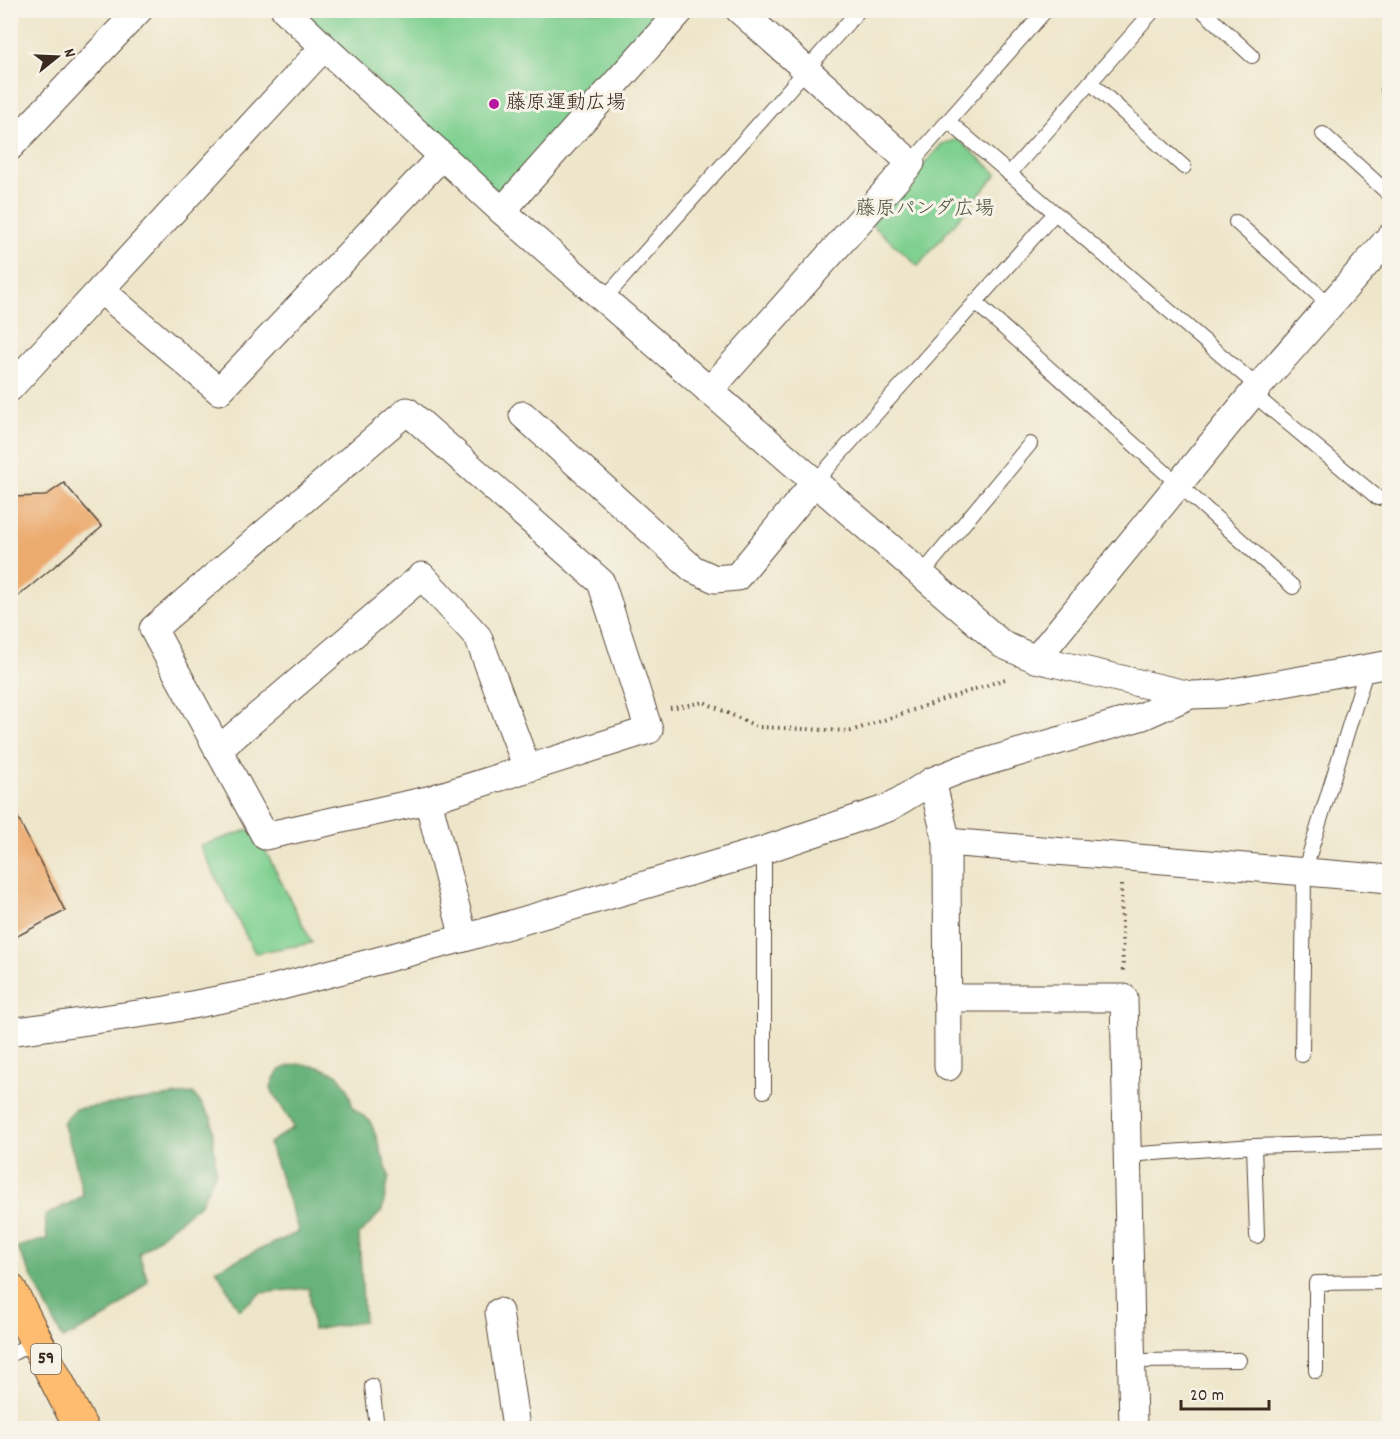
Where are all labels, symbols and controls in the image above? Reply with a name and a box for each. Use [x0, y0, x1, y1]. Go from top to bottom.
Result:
north arrow [27, 27, 87, 87]
text: N [57, 46, 81, 61]
place label: 藤原運動広場 [506, 90, 626, 118]
marker: 藤原運動広場 [487, 97, 501, 111]
park label: 藤原パンダ広場 [855, 196, 995, 224]
road number: 59 [31, 1344, 61, 1374]
scale bar [1181, 1373, 1270, 1411]
text: 20 m [1190, 1384, 1224, 1409]

